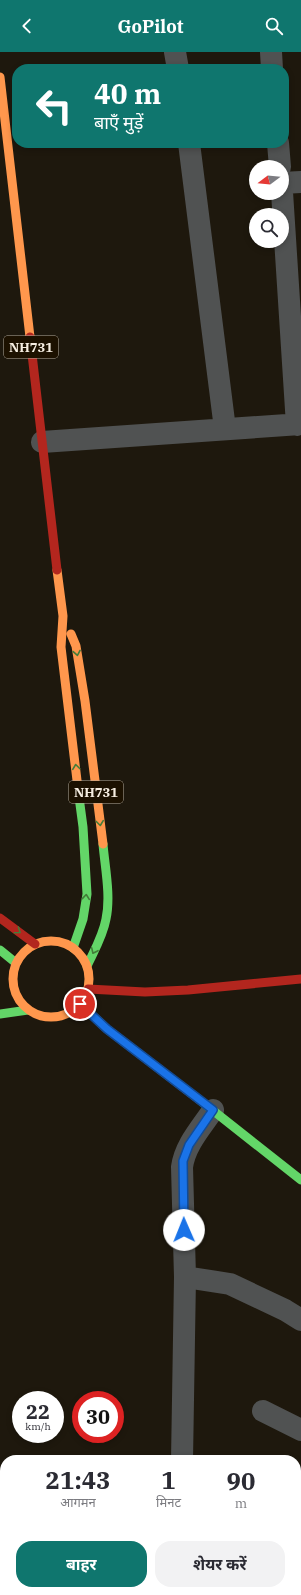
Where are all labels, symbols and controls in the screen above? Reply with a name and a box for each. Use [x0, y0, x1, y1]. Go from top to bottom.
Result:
icon: back [16, 15, 38, 37]
text: GoPilot [118, 15, 183, 38]
icon: search [263, 15, 285, 37]
text: 40 m [94, 75, 161, 112]
icon: left [28, 80, 80, 132]
text: बाएँ मुड़ें [94, 111, 143, 134]
north arrow [249, 160, 289, 200]
map controls [249, 160, 289, 248]
button: search [249, 208, 289, 248]
road number: NH731 [4, 336, 58, 358]
one-way arrow [72, 650, 81, 656]
one-way arrow [72, 764, 81, 770]
road number: NH731 [69, 781, 123, 803]
one-way arrow [95, 820, 104, 826]
one-way arrow [81, 894, 90, 900]
one-way arrow [13, 926, 20, 933]
one-way arrow [91, 946, 99, 954]
pin [63, 987, 97, 1021]
icon: arrive [69, 993, 91, 1015]
position arrow [163, 1209, 205, 1251]
speed limit sign: 30 [72, 1391, 124, 1443]
text: 22 [26, 1398, 50, 1425]
text: km/h [25, 1420, 51, 1433]
text: 21:43 [46, 1464, 110, 1496]
text: 1 [161, 1464, 176, 1496]
text: 90 [227, 1465, 255, 1497]
text: आगमन [60, 1494, 96, 1511]
text: मिनट [156, 1494, 181, 1511]
text: m [235, 1495, 247, 1512]
button: बाहर [16, 1541, 147, 1587]
button: शेयर करें [155, 1541, 285, 1587]

